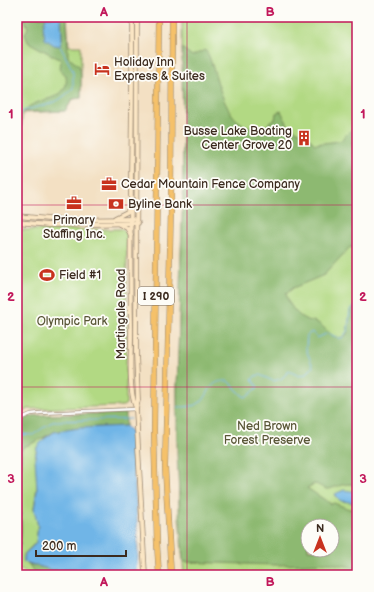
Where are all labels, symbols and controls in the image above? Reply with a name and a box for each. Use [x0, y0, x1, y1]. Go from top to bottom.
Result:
text: A [99, 4, 108, 20]
text: B [265, 4, 275, 20]
place label: Holiday Inn Express & Suites [114, 55, 205, 84]
hotel icon: Holiday Inn Express & Suites [93, 60, 111, 78]
text: 1 [8, 106, 14, 122]
text: 1 [360, 106, 366, 122]
place label: Busse Lake Boating Center Grove 20 [183, 124, 292, 153]
building icon: Busse Lake Boating Center Grove 20 [295, 129, 313, 147]
office icon: Cedar Mountain Fence Company [100, 175, 118, 193]
place label: Cedar Mountain Fence Company [121, 177, 301, 192]
office icon: Primary Staffing Inc. [65, 194, 83, 212]
bank icon: Byline Bank [107, 195, 125, 213]
place label: Byline Bank [128, 197, 192, 212]
place label: Primary Staffing Inc. [43, 213, 105, 242]
sports icon: Field #1 [38, 266, 56, 284]
place label: Field #1 [59, 268, 101, 283]
street label: Martingale Road [114, 269, 129, 359]
road number: I 290 [138, 287, 174, 305]
text: 2 [7, 289, 15, 305]
text: 2 [359, 289, 367, 305]
park label: Olympic Park [37, 314, 107, 329]
park label: Ned Brown Forest Preserve [224, 419, 310, 448]
text: 3 [7, 471, 15, 487]
text: 3 [359, 471, 367, 487]
north arrow [300, 518, 340, 558]
text: N [316, 522, 324, 535]
scale bar [36, 532, 126, 558]
text: 200 m [42, 539, 76, 554]
text: A [99, 574, 108, 590]
text: B [265, 574, 275, 590]

